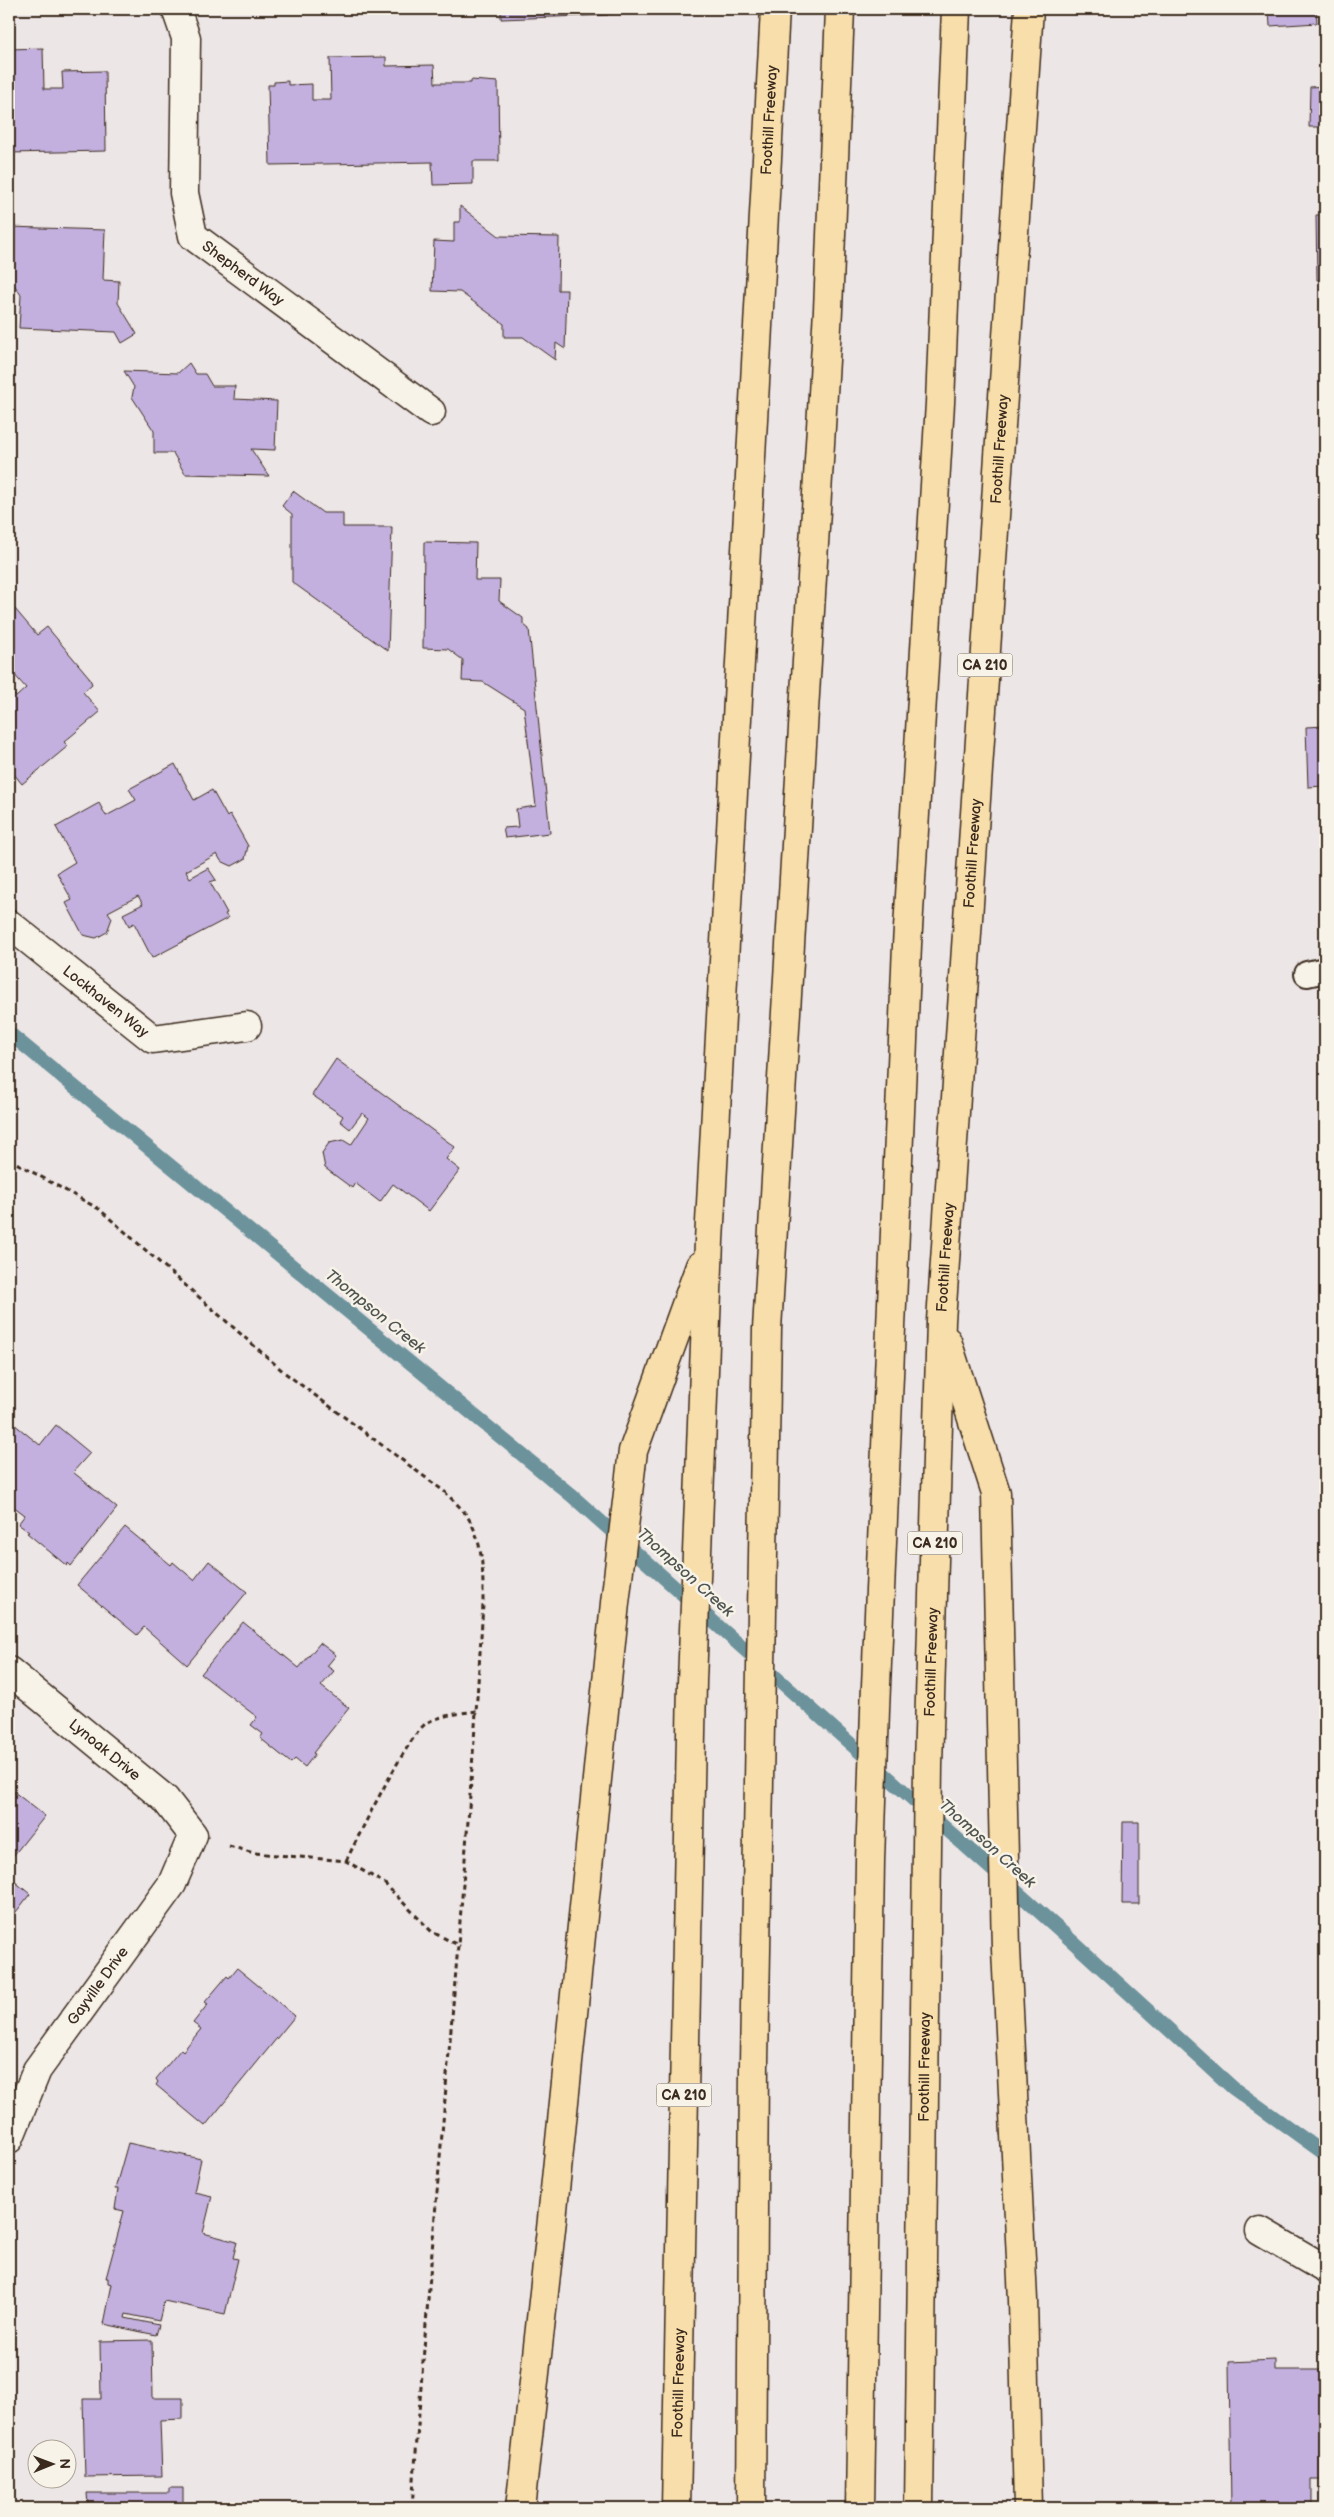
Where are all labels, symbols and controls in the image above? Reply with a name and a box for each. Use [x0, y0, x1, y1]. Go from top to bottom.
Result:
street label: Foothill Freeway [757, 65, 781, 175]
street label: Shepherd Way [198, 236, 288, 310]
street label: Foothill Freeway [986, 394, 1013, 505]
road number: CA 210 [958, 654, 1012, 676]
street label: Foothill Freeway [959, 798, 986, 909]
street label: Lockhaven Way [59, 961, 153, 1042]
street label: Foothill Freeway [932, 1202, 958, 1313]
water label: Thompson Creek [321, 1266, 430, 1359]
water label: Thompson Creek [633, 1525, 738, 1622]
road number: CA 210 [908, 1532, 962, 1555]
street label: Foothill Freeway [920, 1607, 942, 1717]
street label: Lynoak Drive [65, 1715, 145, 1785]
water label: Thompson Creek [935, 1796, 1040, 1893]
street label: Gayville Drive [63, 1943, 133, 2029]
street label: Foothill Freeway [914, 2012, 935, 2122]
road number: CA 210 [656, 2084, 712, 2106]
street label: Foothill Freeway [668, 2328, 689, 2438]
north arrow [28, 2440, 78, 2490]
text: N [56, 2458, 73, 2469]

